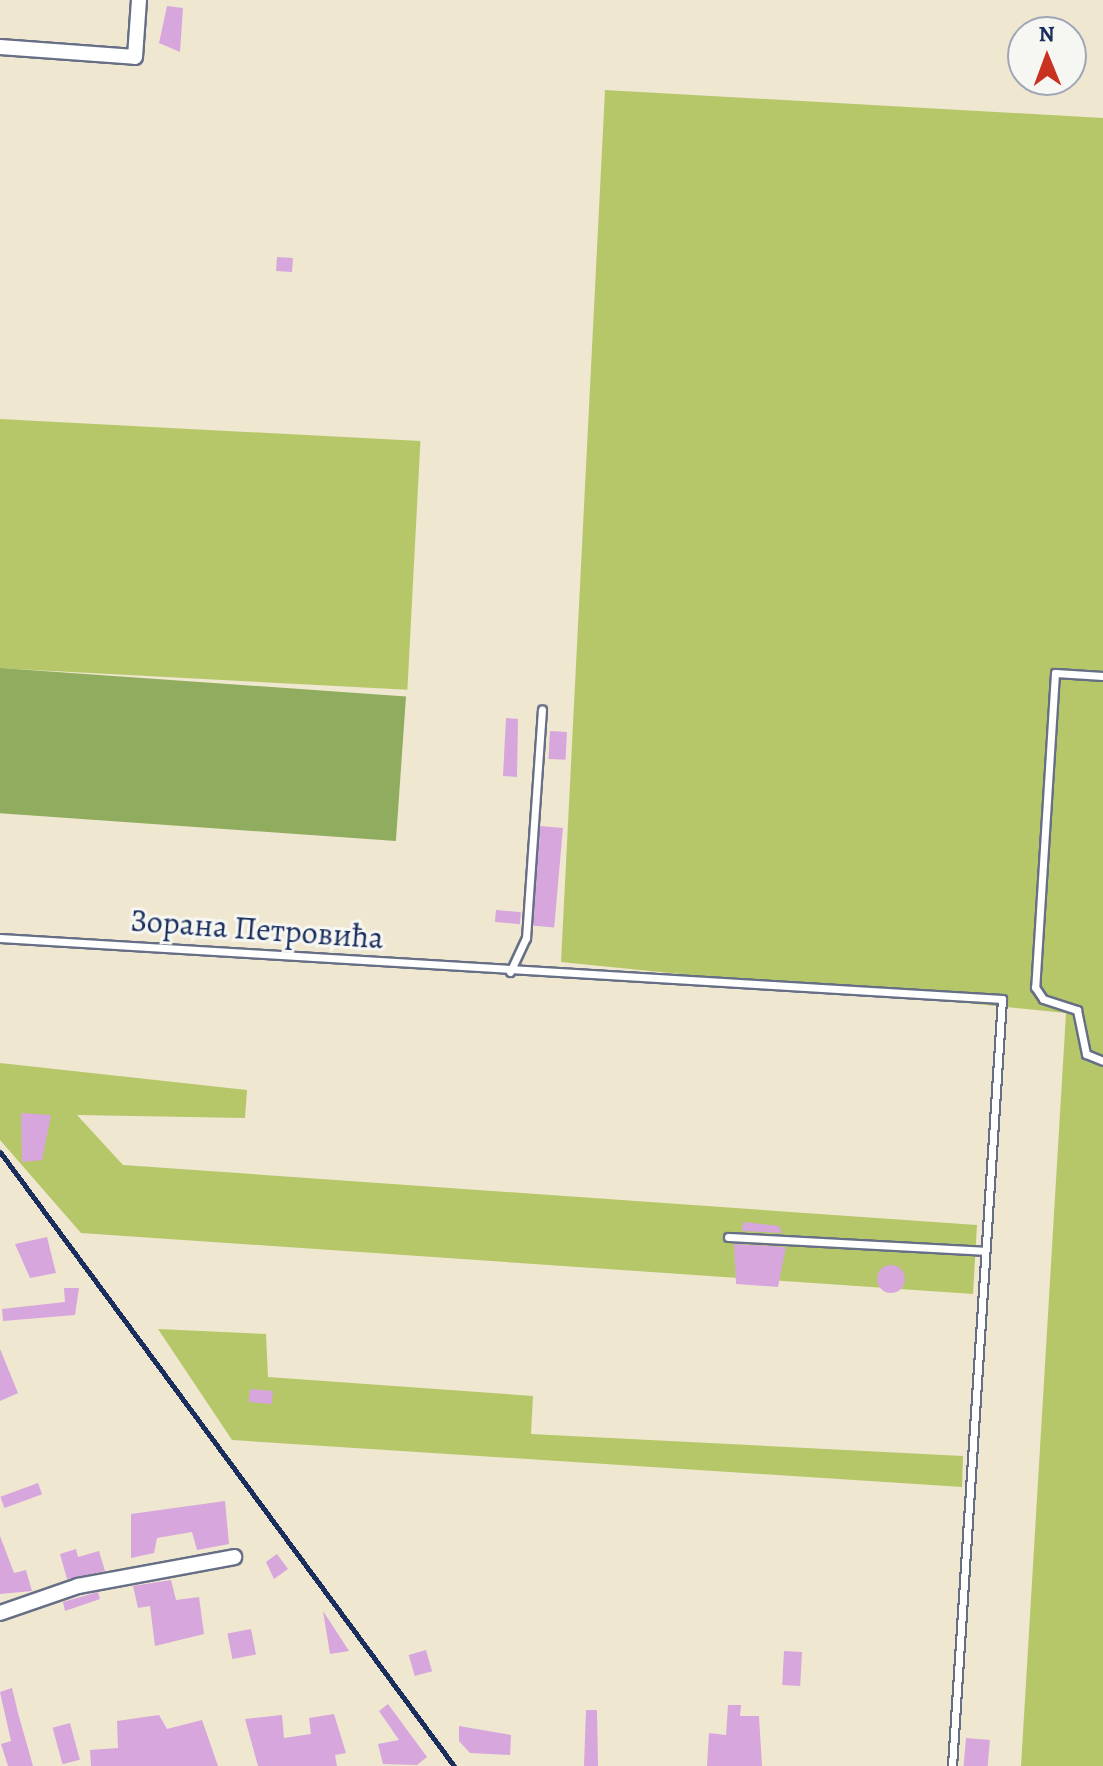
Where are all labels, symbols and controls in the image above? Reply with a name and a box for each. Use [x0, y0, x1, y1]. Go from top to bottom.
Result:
north arrow [1007, 16, 1087, 96]
text: N [1038, 19, 1055, 49]
street label: Зорана Петровића [129, 901, 385, 957]

